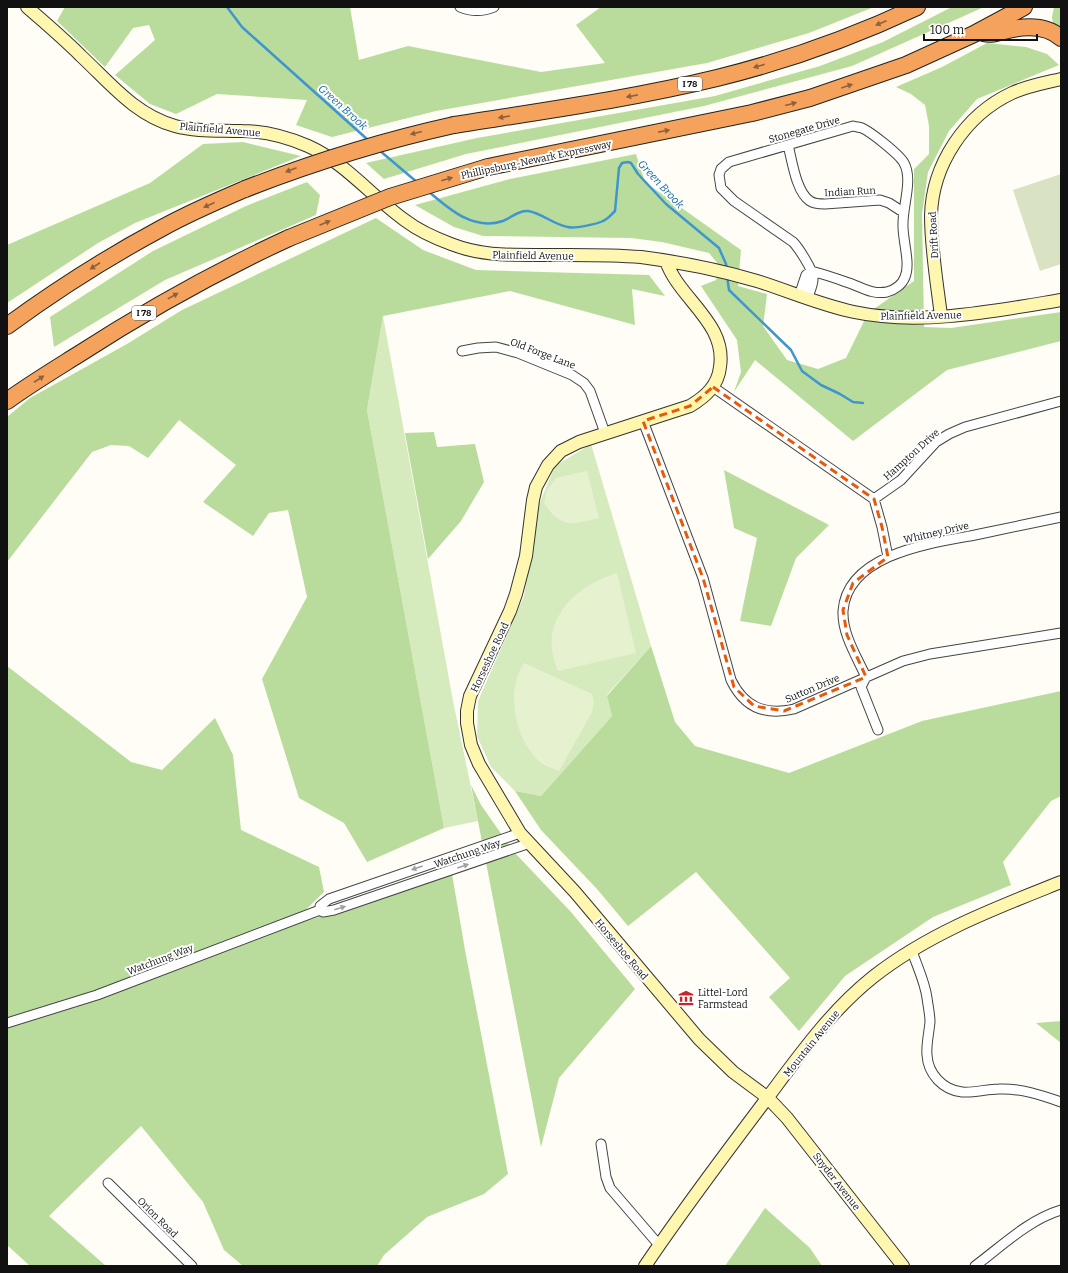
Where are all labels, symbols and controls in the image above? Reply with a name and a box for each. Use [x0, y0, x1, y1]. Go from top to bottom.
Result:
scale bar [924, 16, 1037, 42]
one-way arrow [875, 20, 887, 26]
text: 100 m [930, 23, 965, 37]
one-way arrow [752, 63, 764, 69]
road number: I 78 [678, 77, 702, 91]
water label: Green Brook [316, 82, 371, 133]
one-way arrow [842, 83, 854, 89]
one-way arrow [626, 93, 638, 99]
one-way arrow [785, 100, 797, 106]
one-way arrow [498, 114, 510, 120]
street label: Stonegate Drive [767, 114, 841, 146]
street label: Plainfield Avenue [179, 120, 261, 140]
one-way arrow [658, 128, 670, 134]
one-way arrow [410, 131, 422, 137]
street label: Phillipsburg-Newark Expressway [460, 138, 613, 182]
water label: Green Brook [635, 157, 687, 212]
one-way arrow [285, 168, 297, 174]
one-way arrow [441, 176, 453, 182]
street label: Indian Run [824, 185, 877, 199]
one-way arrow [203, 202, 215, 208]
street label: Drift Road [927, 211, 941, 259]
one-way arrow [319, 220, 330, 226]
street label: Plainfield Avenue [492, 249, 574, 263]
one-way arrow [89, 263, 101, 270]
one-way arrow [168, 293, 179, 300]
road number: I 78 [132, 306, 156, 320]
street label: Plainfield Avenue [880, 309, 962, 323]
street label: Old Forge Lane [508, 336, 577, 372]
one-way arrow [33, 376, 45, 383]
street label: Hampton Drive [881, 427, 942, 483]
street label: Whitney Drive [902, 520, 970, 546]
street label: Horseshoe Road [468, 620, 511, 694]
street label: Sutton Drive [783, 672, 841, 706]
street label: Watchung Way [433, 837, 503, 871]
one-way arrow [457, 863, 469, 869]
one-way arrow [411, 866, 423, 872]
one-way arrow [334, 905, 346, 911]
street label: Horseshoe Road [592, 917, 650, 983]
street label: Watchung Way [126, 942, 196, 978]
place label: Littel-Lord Farmstead [698, 987, 748, 1011]
museum icon: Littel-Lord Farmstead [677, 989, 695, 1007]
street label: Mountain Avenue [781, 1008, 842, 1079]
street label: Snyder Avenue [810, 1150, 862, 1213]
street label: Orion Road [135, 1195, 180, 1240]

